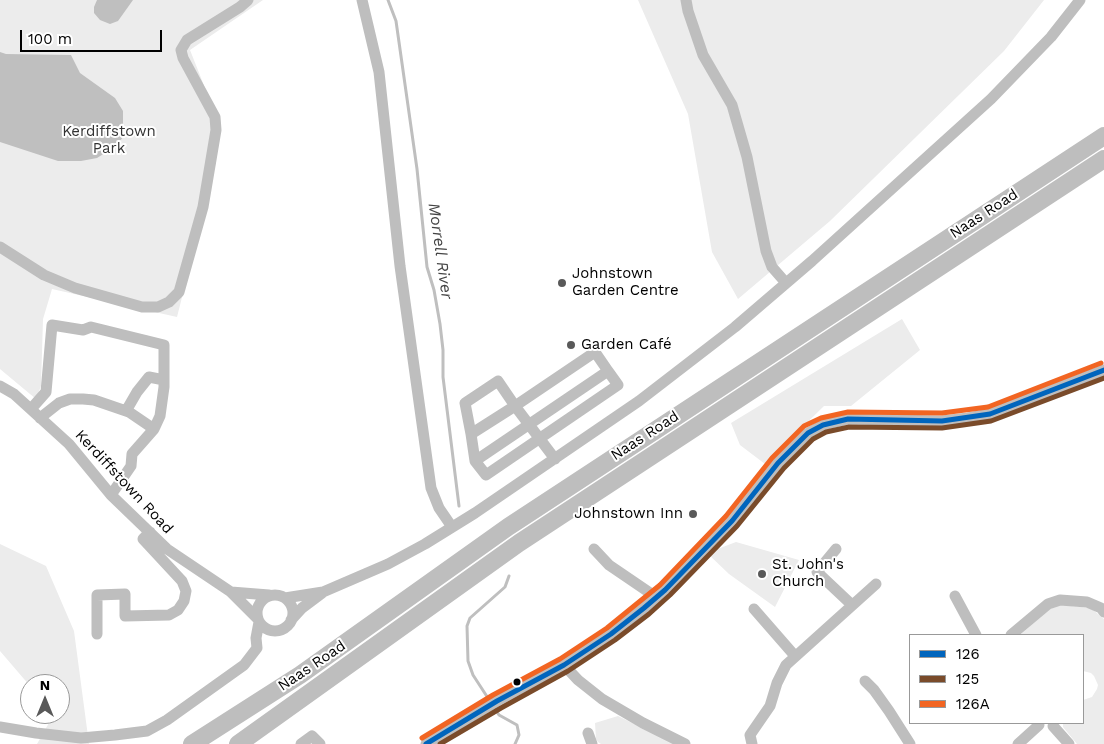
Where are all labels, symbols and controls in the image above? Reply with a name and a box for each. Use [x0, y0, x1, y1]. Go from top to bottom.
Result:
scale bar [22, 20, 165, 52]
text: 100 m [28, 30, 72, 48]
park label: Kerdiffstown Park [62, 123, 156, 158]
street label: Naas Road [947, 185, 1021, 243]
water label: Morrell River [424, 202, 456, 300]
place label: Johnstown Garden Centre [572, 265, 679, 300]
marker: Johnstown Garden Centre [556, 277, 568, 289]
place label: Garden Café [581, 336, 672, 354]
marker: Garden Café [565, 339, 577, 351]
street label: Naas Road [608, 407, 682, 465]
street label: Kerdiffstown Road [71, 426, 177, 538]
place label: Johnstown Inn [574, 505, 683, 523]
marker: Johnstown Inn [687, 508, 699, 520]
place label: St. John's Church [772, 556, 844, 591]
marker: St. John's Church [756, 568, 768, 580]
legend [909, 634, 1084, 724]
street label: Naas Road [275, 637, 349, 695]
text: 126 [956, 645, 980, 663]
text: 125 [956, 670, 979, 688]
north arrow [20, 674, 70, 724]
text: N [40, 677, 50, 693]
unlabelled marker [512, 677, 522, 687]
text: 126A [956, 695, 990, 713]

